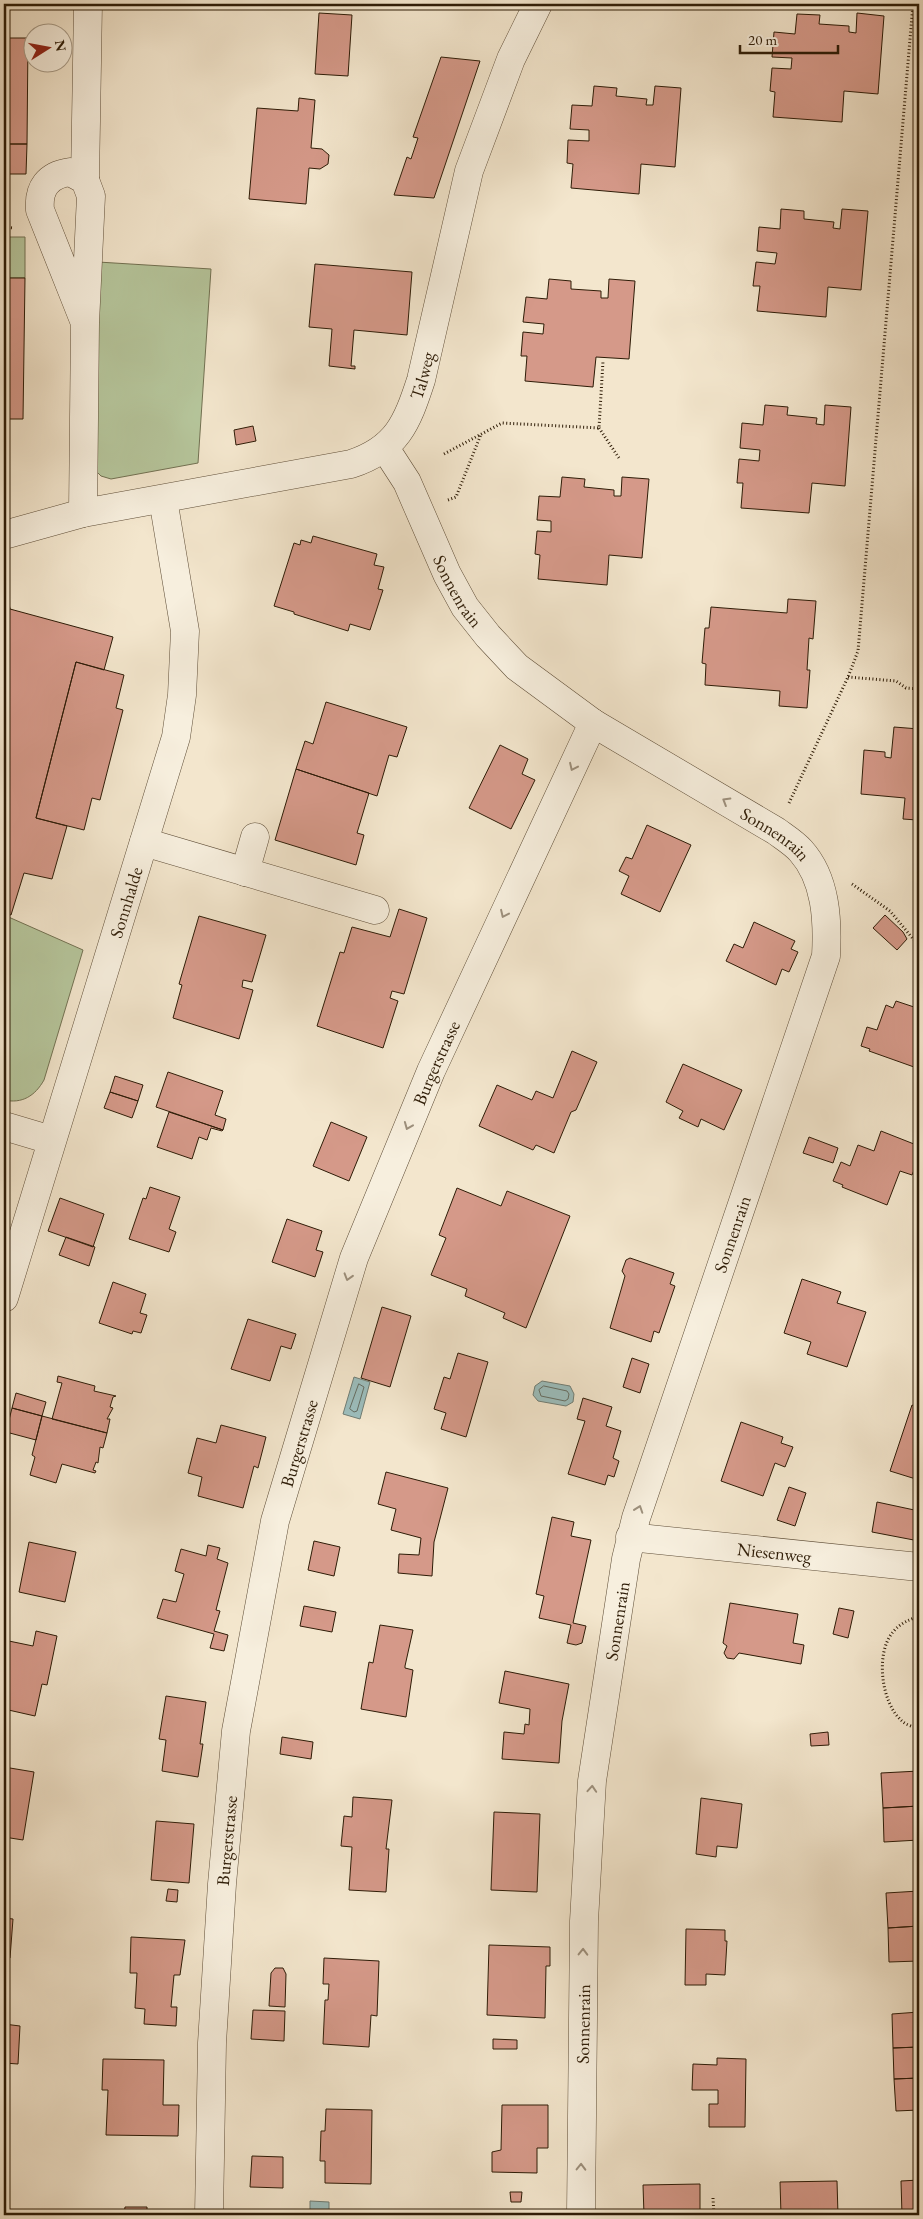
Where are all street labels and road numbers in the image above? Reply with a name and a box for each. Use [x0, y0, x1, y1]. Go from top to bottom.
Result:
street label: Talweg [404, 349, 439, 403]
street label: Sonnenrain [429, 551, 488, 632]
street label: Sonnenrain [737, 801, 816, 866]
street label: Sonnhalde [104, 864, 147, 941]
street label: Burgerstrasse [407, 1016, 465, 1108]
street label: Sonnenrain [708, 1192, 756, 1276]
street label: Burgerstrasse [274, 1396, 322, 1490]
street label: Niesenweg [736, 1537, 813, 1567]
street label: Sonnenrain [599, 1579, 635, 1662]
street label: Burgerstrasse [210, 1794, 242, 1887]
street label: Sonnenrain [571, 1983, 595, 2064]

